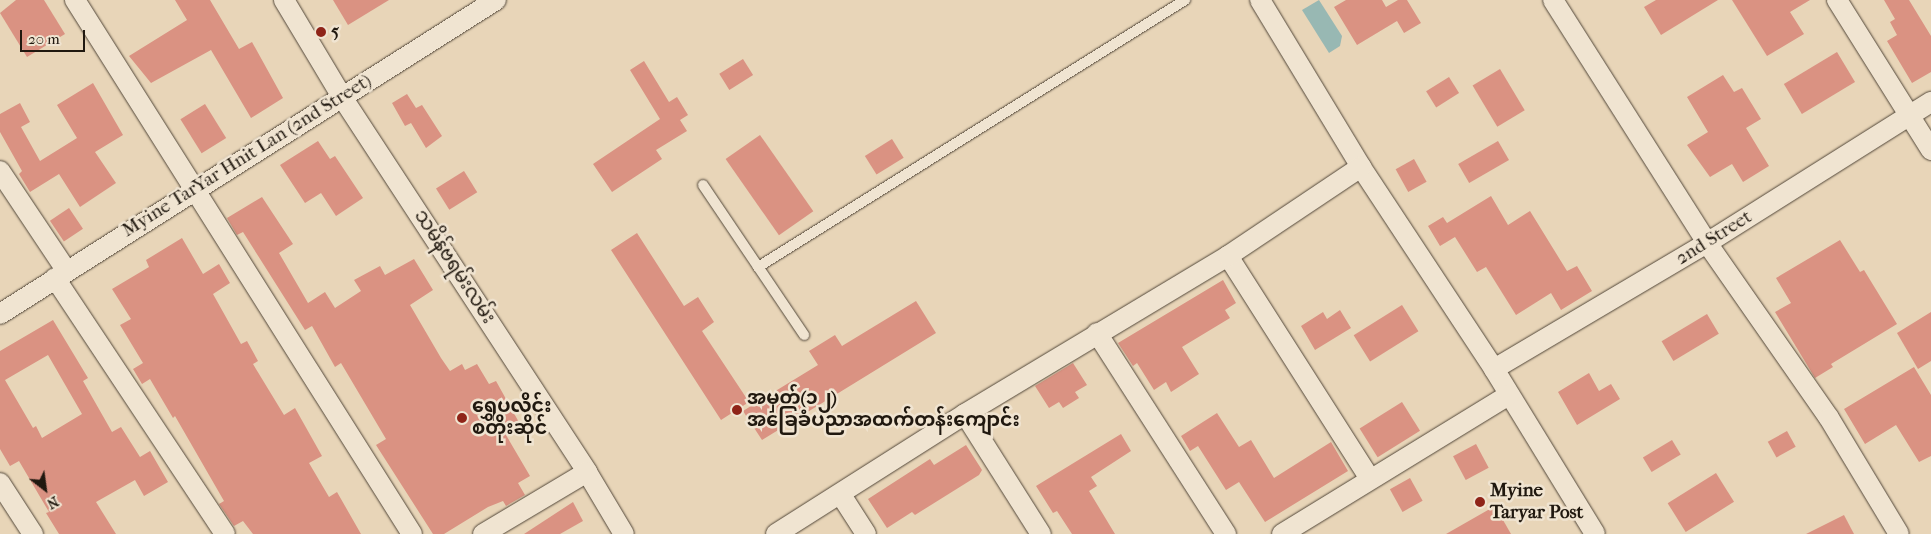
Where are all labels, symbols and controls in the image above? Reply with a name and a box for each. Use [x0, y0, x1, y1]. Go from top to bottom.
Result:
scale bar [22, 20, 88, 52]
place label: 5 [331, 21, 339, 43]
marker: 5 [315, 26, 327, 38]
text: 20 m [28, 30, 60, 48]
street label: Myine TarYar Hnit Lan (2nd Street) [118, 70, 376, 242]
street label: သမိန်ဗရမ်းလမ်း [409, 206, 499, 328]
street label: 2nd Street [1672, 206, 1756, 270]
place label: အမှတ်(၁၂) အခြေခံပညာအထက်တန်းကျောင်း [747, 388, 1020, 432]
place label: ရွှေပလိုင်း စတိုးဆိုင် [472, 396, 551, 440]
marker: အမှတ်(၁၂) အခြေခံပညာအထက်တန်းကျောင်း [731, 404, 743, 416]
marker: ရွှေပလိုင်း စတိုးဆိုင် [456, 412, 468, 424]
north arrow [20, 464, 70, 514]
place label: Myine Taryar Post [1490, 480, 1583, 524]
text: N [44, 492, 62, 512]
marker: Myine Taryar Post [1474, 496, 1486, 508]

